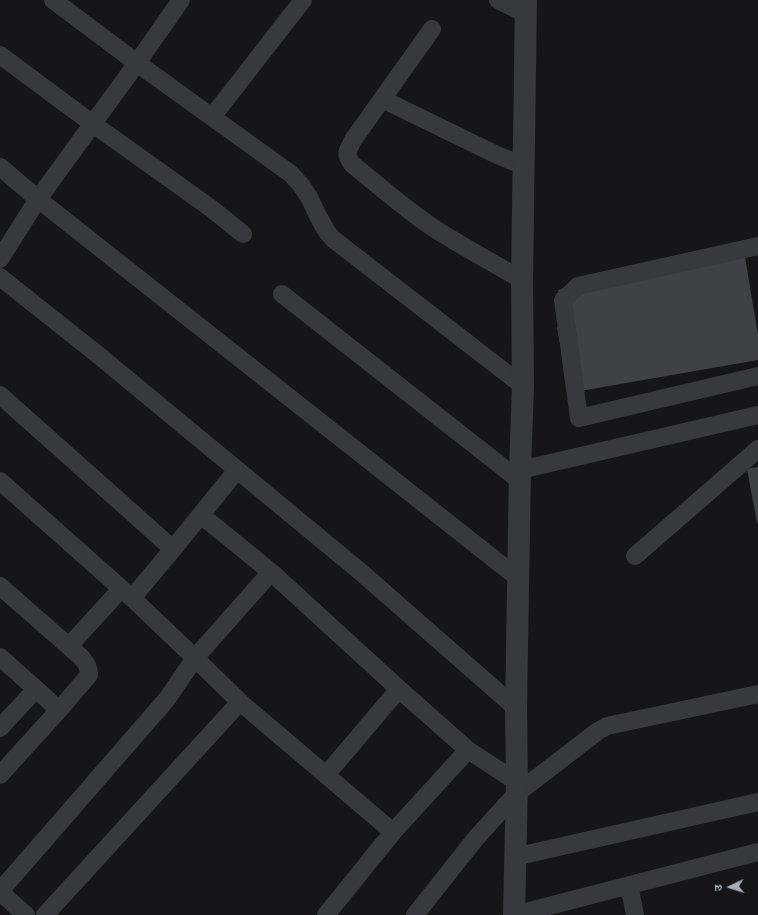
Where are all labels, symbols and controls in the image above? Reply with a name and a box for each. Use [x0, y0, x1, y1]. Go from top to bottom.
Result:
north arrow [710, 867, 750, 907]
text: उ [710, 884, 725, 892]

